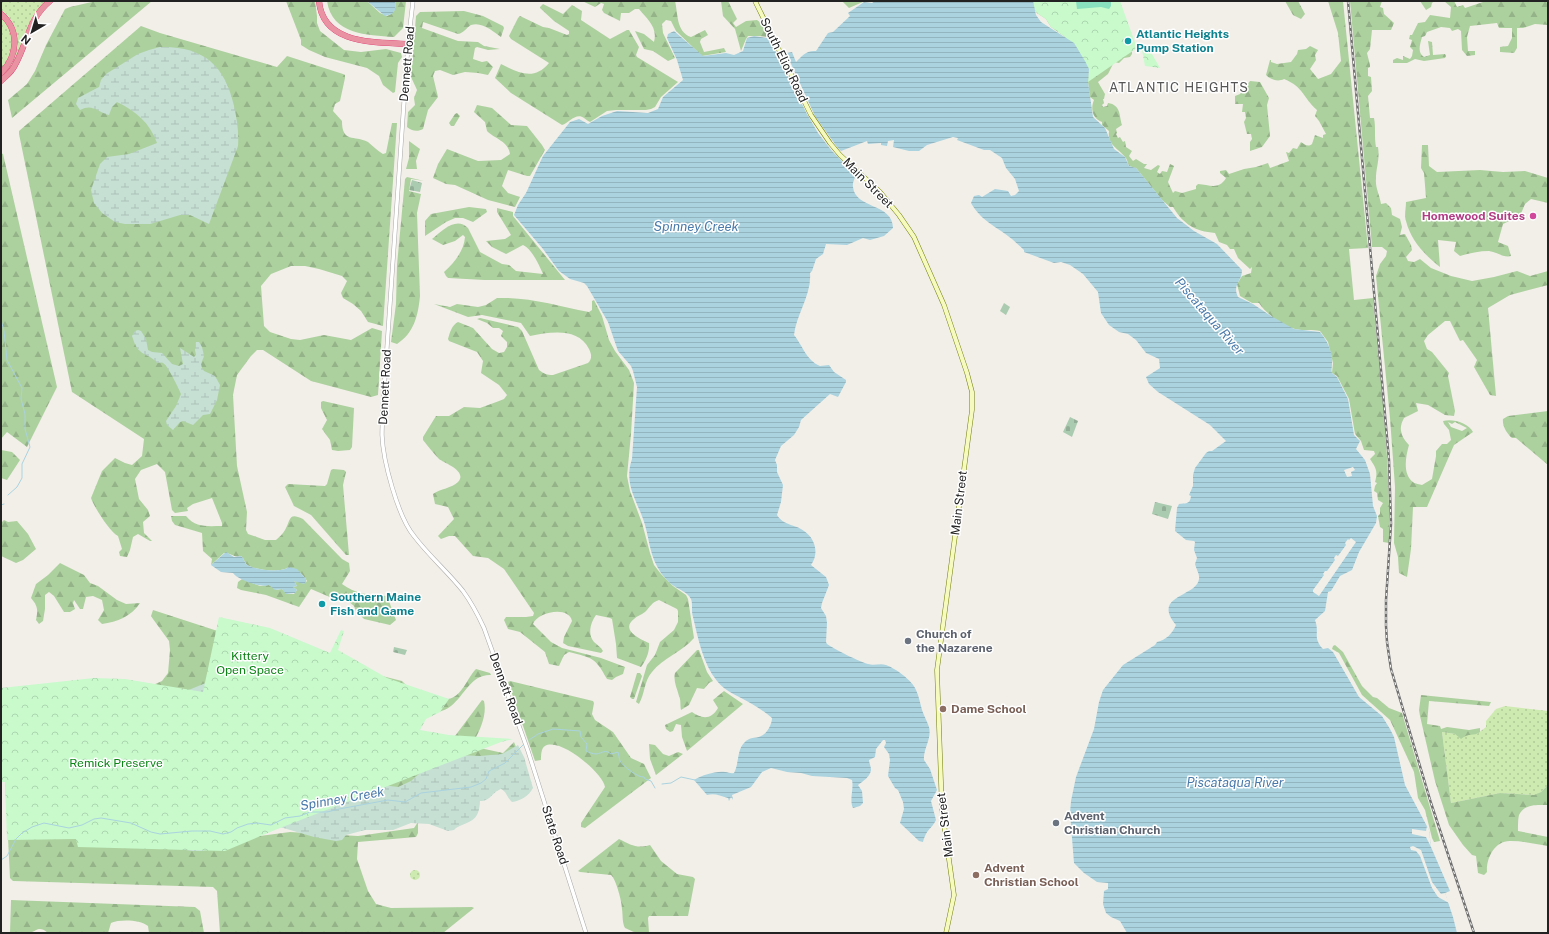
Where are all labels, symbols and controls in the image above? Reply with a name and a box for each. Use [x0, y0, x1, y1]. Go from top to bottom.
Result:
north arrow [12, 12, 52, 52]
street label: South Eliot Road [757, 15, 811, 105]
street label: Dennett Road [397, 26, 417, 102]
place label: Atlantic Heights Pump Station [1136, 27, 1229, 55]
text: N [19, 33, 33, 47]
marker: Atlantic Heights Pump Station [1123, 36, 1133, 46]
district label: ATLANTIC HEIGHTS [1109, 80, 1249, 95]
street label: Main Street [840, 155, 896, 211]
place label: Homewood Suites [1422, 209, 1525, 223]
marker: Homewood Suites [1528, 211, 1538, 221]
water label: Spinney Creek [653, 219, 739, 234]
water label: Piscataqua River [1172, 275, 1247, 358]
street label: Dennett Road [376, 349, 394, 425]
street label: Main Street [948, 469, 970, 536]
place label: Southern Maine Fish and Game [330, 590, 421, 618]
marker: Southern Maine Fish and Game [317, 599, 327, 609]
place label: Church of the Nazarene [916, 627, 993, 655]
marker: Church of the Nazarene [903, 636, 913, 646]
park label: Kittery Open Space [216, 649, 284, 677]
street label: Dennett Road [486, 651, 526, 727]
place label: Dame School [951, 702, 1026, 716]
marker: Dame School [938, 704, 948, 714]
park label: Remick Preserve [69, 756, 163, 770]
water label: Piscataqua River [1186, 775, 1284, 790]
water label: Spinney Creek [299, 784, 385, 813]
street label: Main Street [934, 791, 956, 858]
street label: State Road [539, 804, 571, 866]
place label: Advent Christian Church [1064, 809, 1160, 837]
marker: Advent Christian Church [1051, 818, 1061, 828]
place label: Advent Christian School [984, 861, 1079, 889]
marker: Advent Christian School [971, 870, 981, 880]

